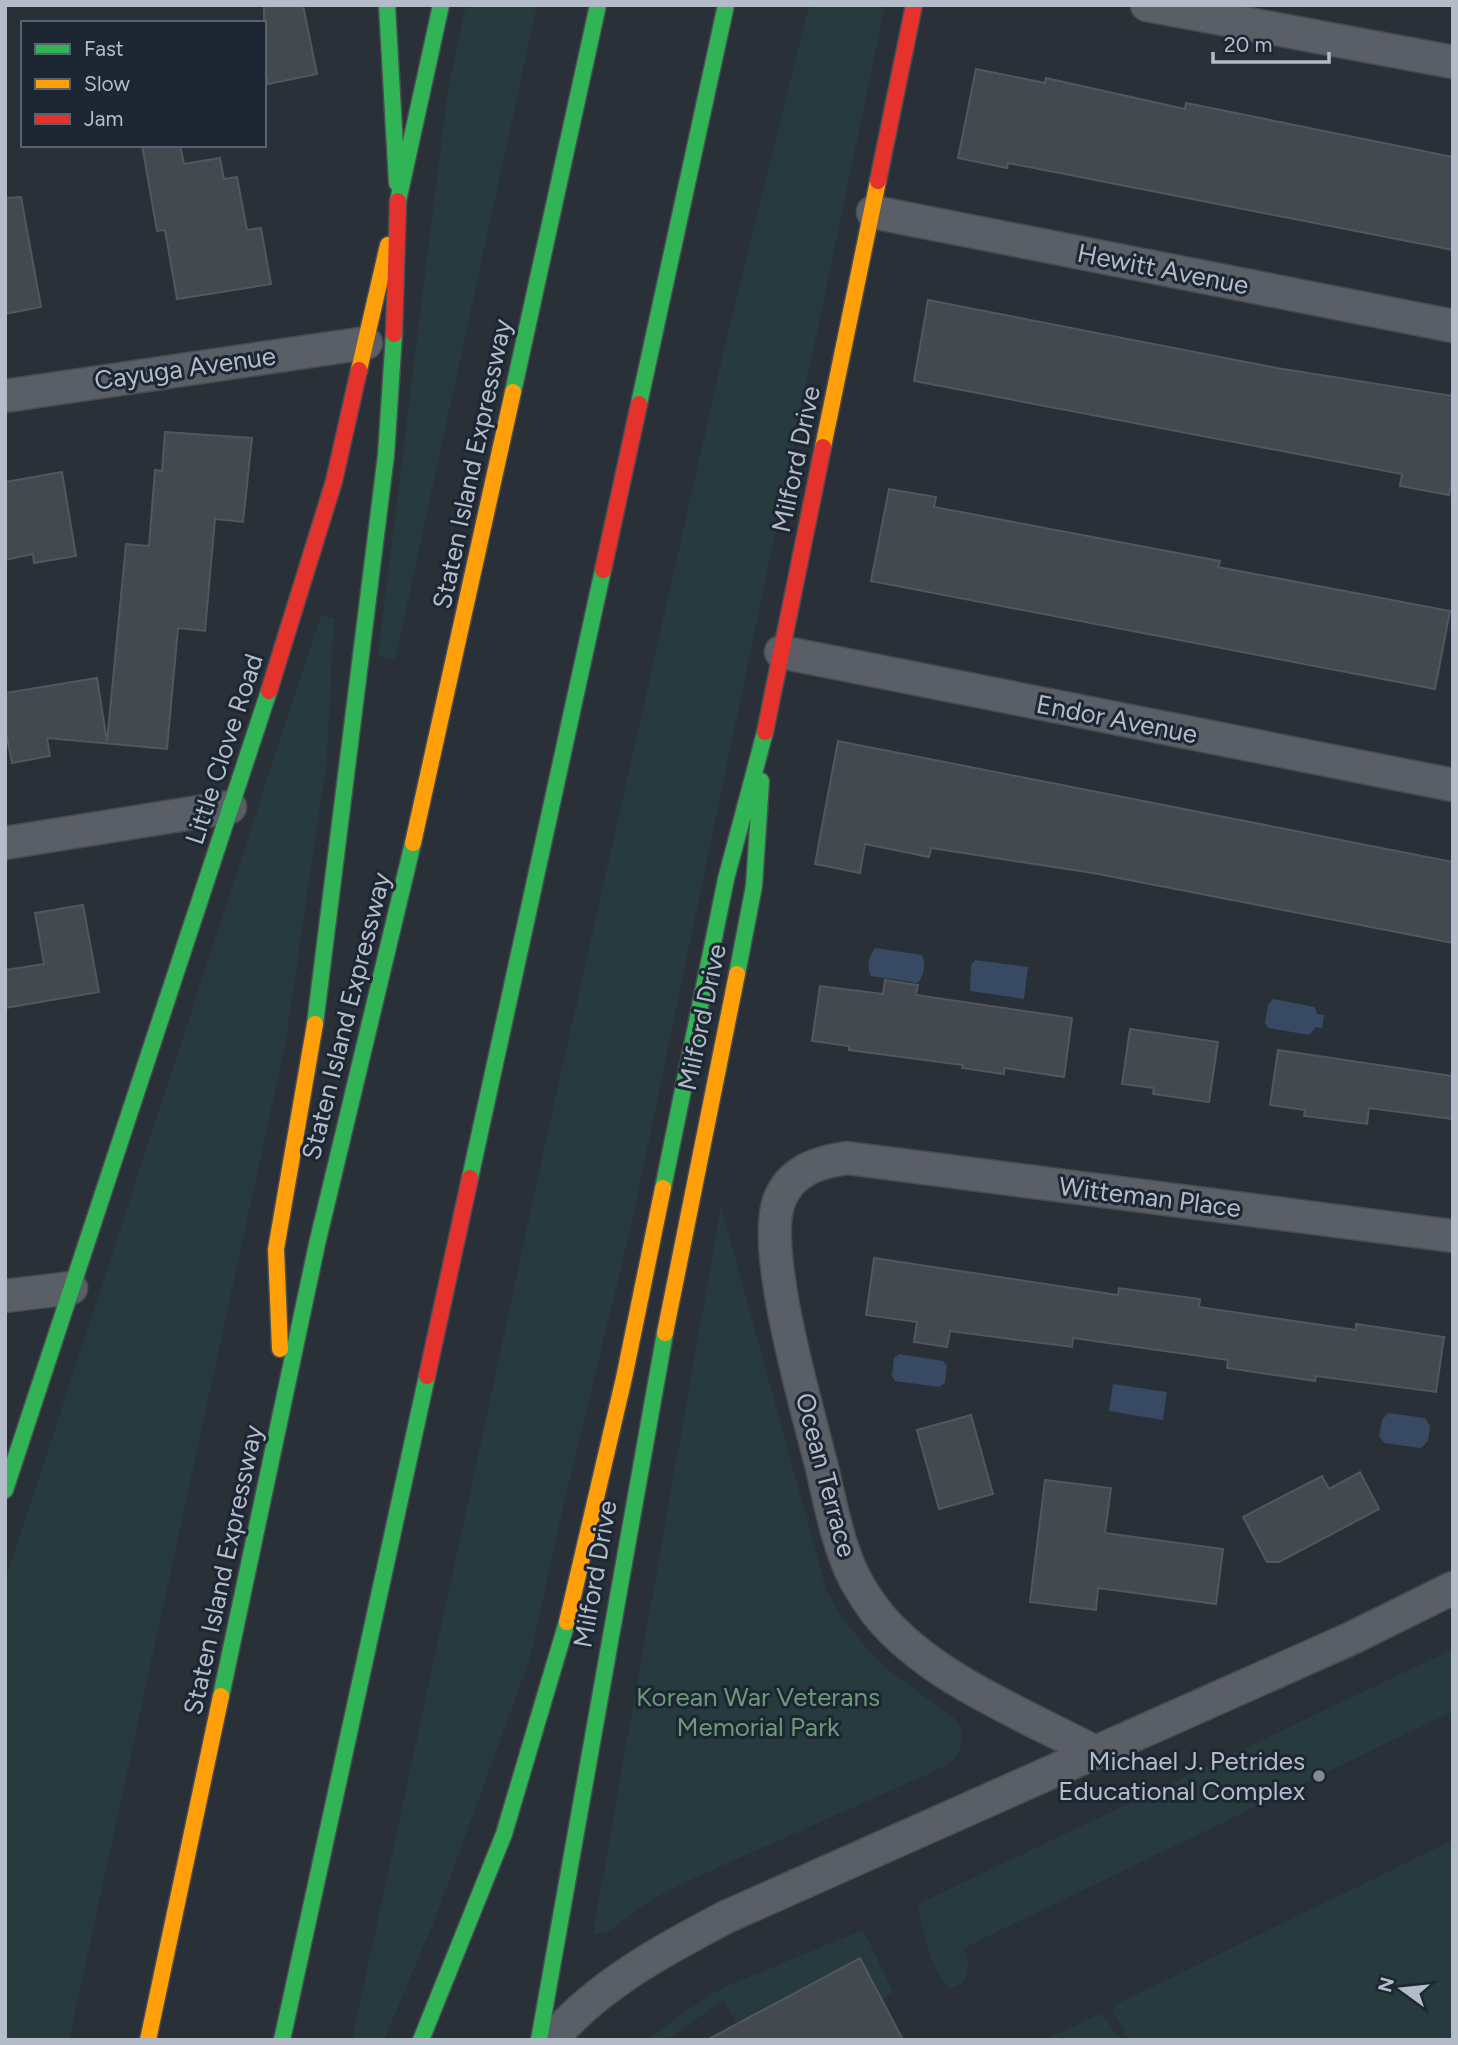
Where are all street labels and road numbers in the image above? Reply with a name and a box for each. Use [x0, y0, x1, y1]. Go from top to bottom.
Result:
street label: Hewitt Avenue [1075, 237, 1251, 301]
street label: Staten Island Expressway [426, 316, 518, 612]
street label: Cayuga Avenue [92, 339, 278, 397]
street label: Milford Drive [765, 383, 827, 535]
street label: Little Clove Road [178, 650, 270, 848]
street label: Endor Avenue [1034, 688, 1200, 750]
street label: Staten Island Expressway [295, 869, 397, 1163]
street label: Milford Drive [671, 941, 733, 1093]
street label: Witteman Place [1057, 1170, 1243, 1224]
street label: Ocean Terrace [789, 1389, 863, 1561]
street label: Staten Island Expressway [177, 1422, 269, 1718]
street label: Milford Drive [566, 1498, 624, 1650]

